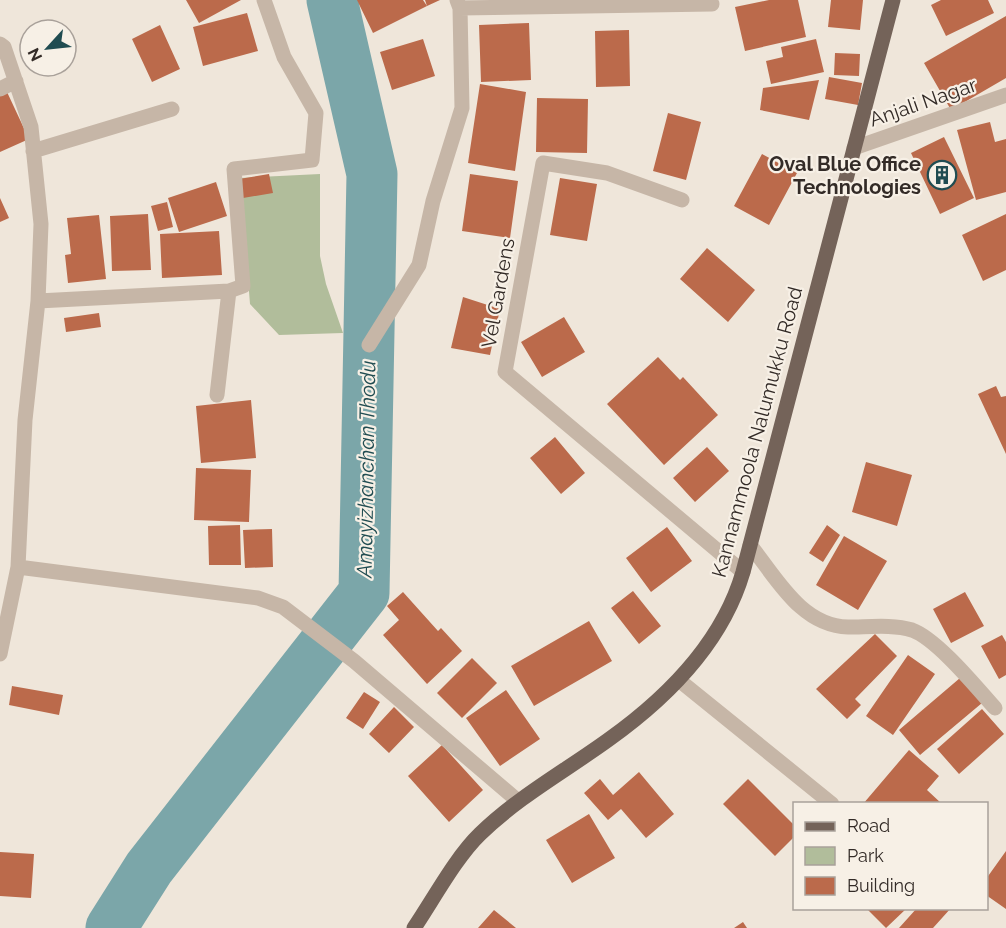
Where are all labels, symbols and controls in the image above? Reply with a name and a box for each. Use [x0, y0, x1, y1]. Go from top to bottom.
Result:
north arrow [18, 18, 78, 78]
text: N [24, 45, 46, 64]
street label: Anjali Nagar [866, 72, 980, 132]
place label: Oval Blue Office Technologies [769, 152, 921, 199]
building icon: Oval Blue Office Technologies [926, 159, 958, 191]
street label: Vel Gardens [477, 236, 519, 350]
street label: Kannammoola Nalumukku Road [707, 284, 807, 580]
water label: Amayizhanchan Thodu [352, 360, 380, 579]
legend [793, 802, 988, 910]
text: Road [847, 815, 890, 836]
text: Park [847, 845, 884, 866]
text: Building [847, 875, 915, 896]

